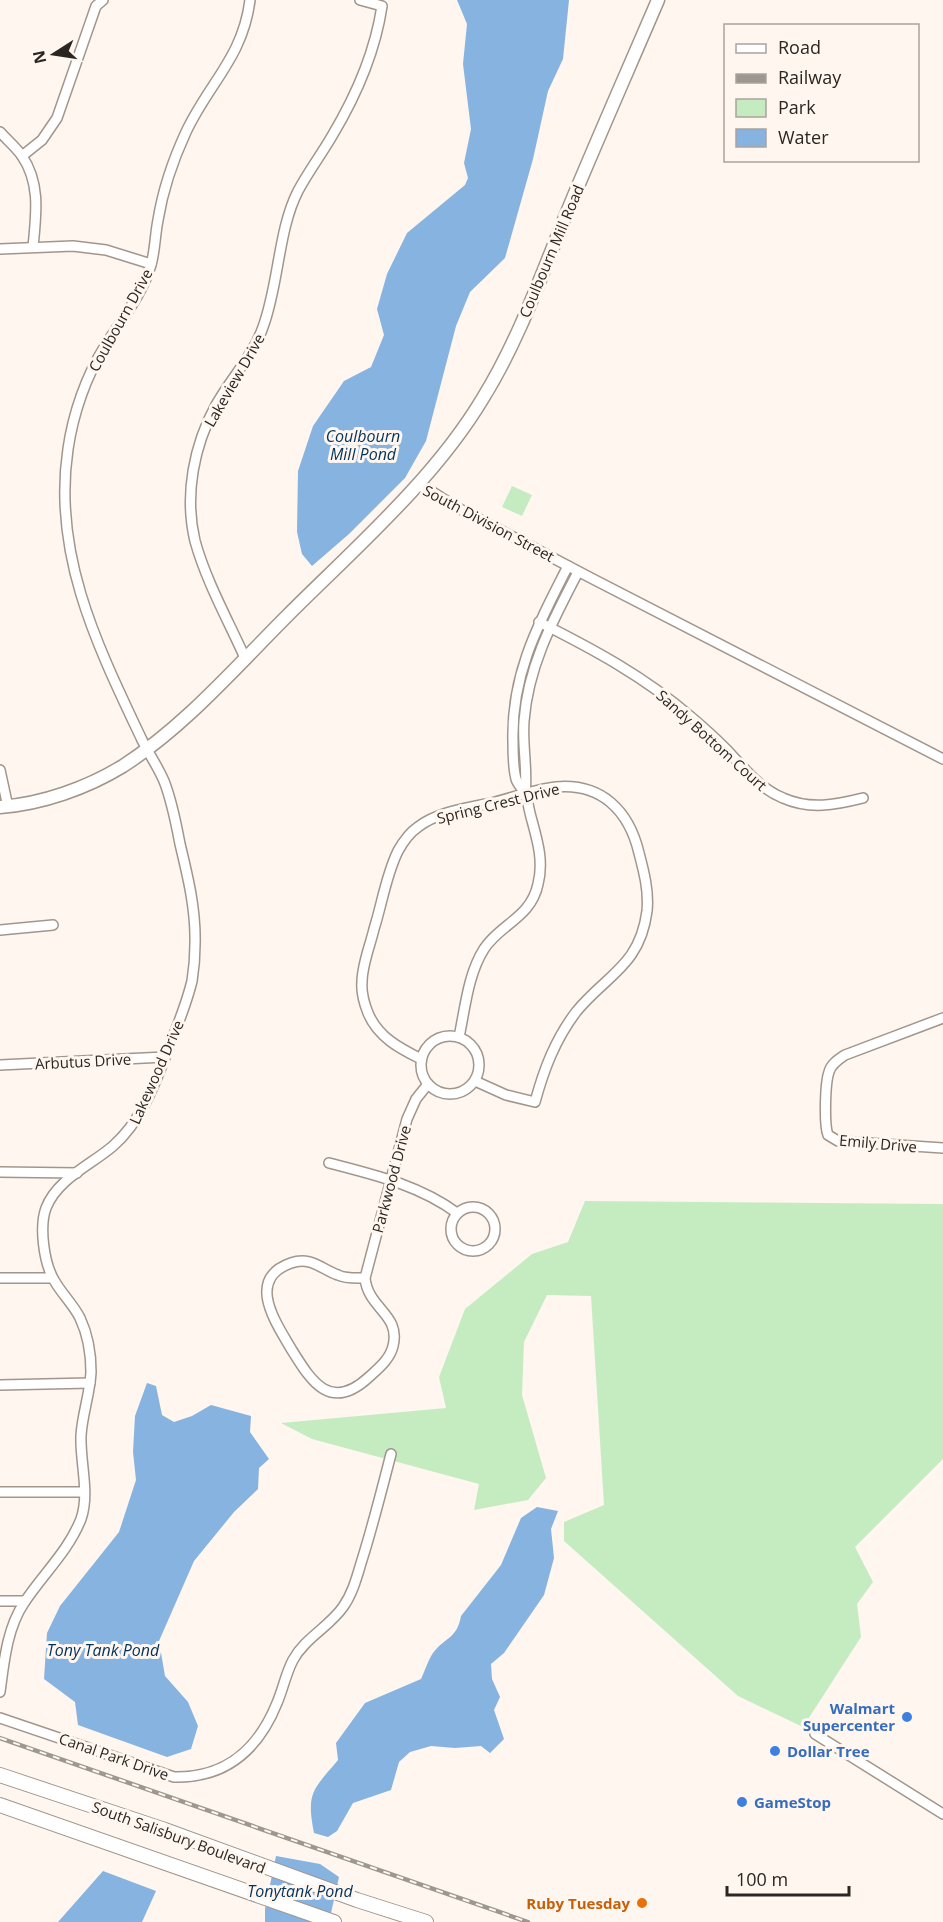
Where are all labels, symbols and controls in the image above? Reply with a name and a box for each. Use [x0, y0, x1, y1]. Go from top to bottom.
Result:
north arrow [24, 24, 84, 84]
legend [724, 24, 919, 162]
text: Road [778, 35, 821, 59]
text: N [27, 48, 51, 66]
text: Railway [778, 65, 842, 89]
text: Park [778, 95, 816, 119]
text: Water [778, 125, 829, 149]
street label: Coulbourn Mill Road [514, 181, 588, 321]
street label: Coulbourn Drive [83, 265, 157, 375]
street label: Lakeview Drive [199, 330, 269, 430]
water label: Coulbourn Mill Pond [326, 425, 400, 465]
street label: South Division Street [420, 480, 558, 566]
street label: Sandy Bottom Court [653, 685, 771, 795]
street label: Spring Crest Drive [435, 778, 561, 828]
street label: Lakewood Drive [124, 1017, 188, 1127]
street label: Arbutus Drive [34, 1048, 132, 1074]
street label: Parkwood Drive [367, 1123, 415, 1235]
street label: Emily Drive [838, 1130, 918, 1156]
water label: Tony Tank Pond [47, 1639, 160, 1661]
place label: Walmart Supercenter [803, 1698, 895, 1735]
marker: Walmart Supercenter [900, 1710, 914, 1724]
street label: Canal Park Drive [56, 1728, 172, 1784]
place label: Dollar Tree [787, 1741, 870, 1761]
marker: Dollar Tree [768, 1744, 782, 1758]
place label: GameStop [754, 1792, 831, 1812]
marker: GameStop [735, 1795, 749, 1809]
street label: South Salisbury Boulevard [89, 1796, 269, 1878]
scale bar [727, 1859, 848, 1897]
text: 100 m [736, 1867, 788, 1891]
water label: Tonytank Pond [247, 1880, 354, 1902]
place label: Ruby Tuesday [526, 1893, 630, 1913]
marker: Ruby Tuesday [635, 1896, 649, 1910]

